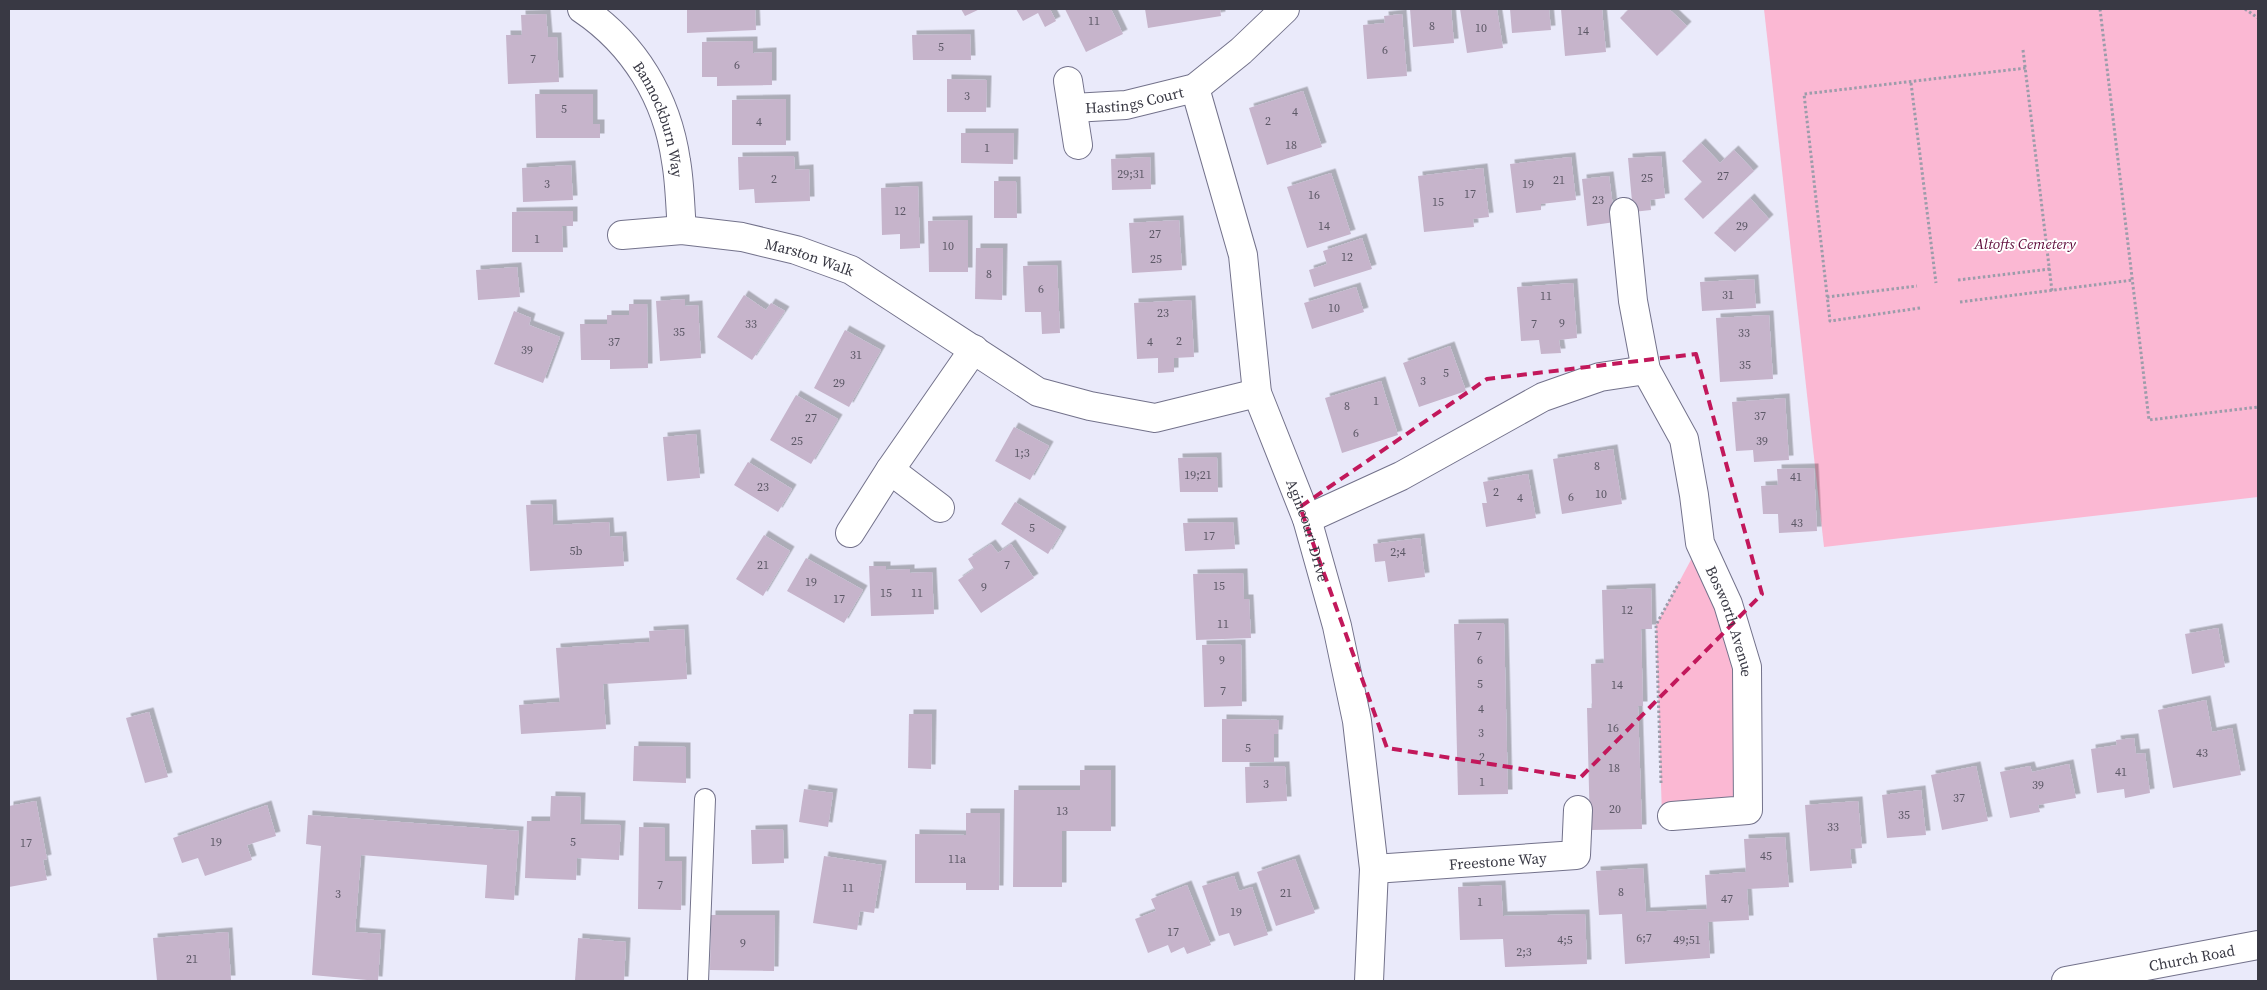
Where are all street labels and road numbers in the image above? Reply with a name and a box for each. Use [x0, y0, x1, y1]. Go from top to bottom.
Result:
street label: Bannockburn Way [629, 57, 689, 179]
street label: Hastings Court [1084, 81, 1186, 118]
street label: Marston Walk [763, 232, 858, 281]
street label: Agincourt Drive [1282, 476, 1335, 584]
street label: Bosworth Avenue [1701, 562, 1758, 677]
street label: Freestone Way [1448, 847, 1548, 874]
street label: Church Road [2147, 939, 2237, 976]

